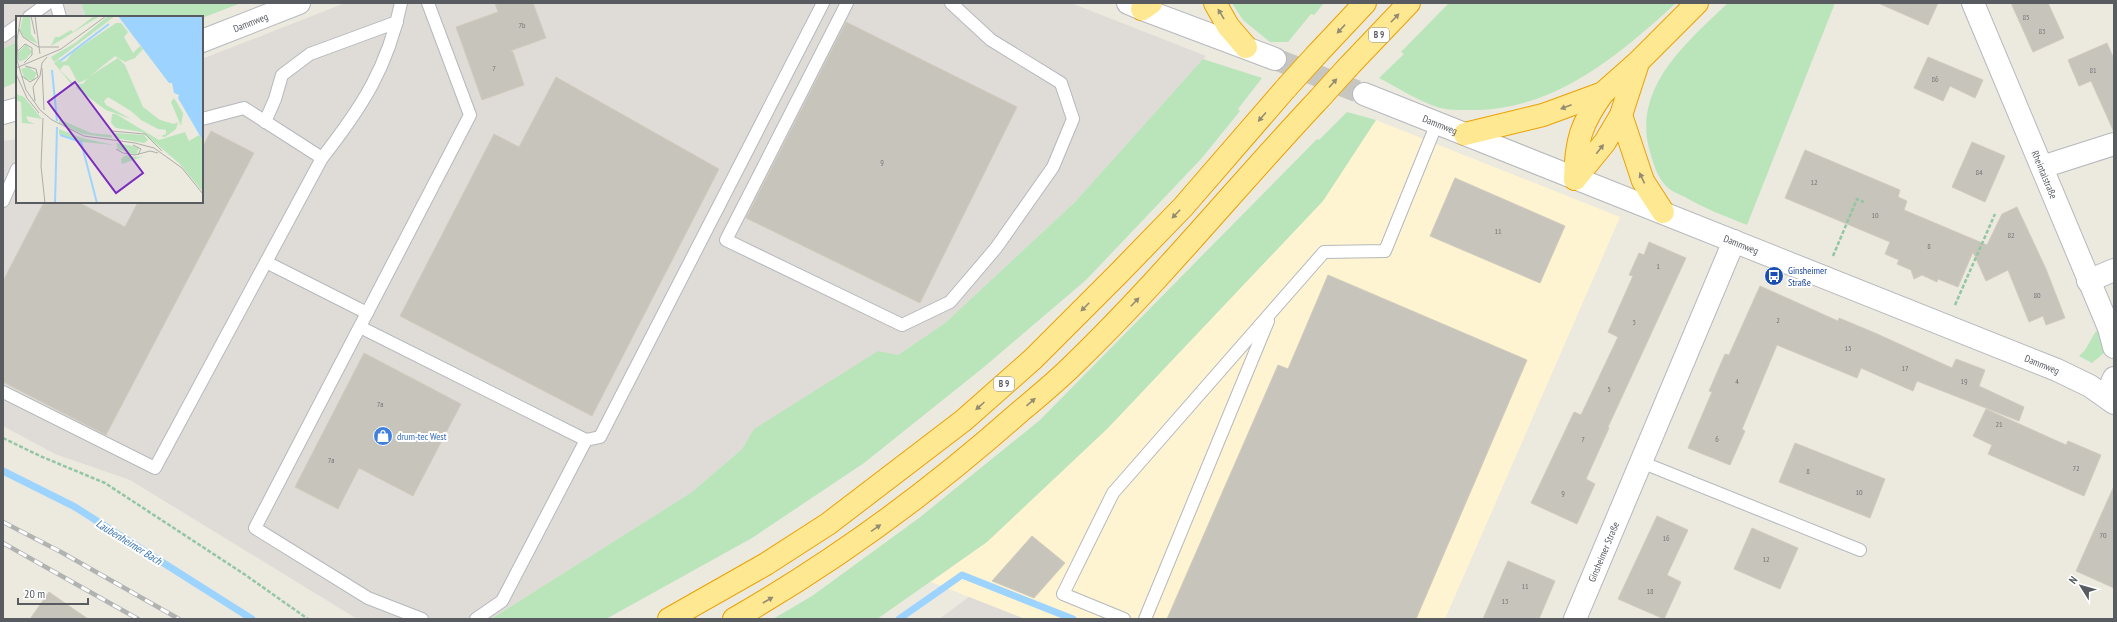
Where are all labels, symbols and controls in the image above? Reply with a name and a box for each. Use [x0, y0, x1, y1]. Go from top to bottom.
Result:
one-way arrow [1218, 8, 1225, 20]
street label: Dammweg [231, 10, 270, 35]
house number: 85 [2022, 12, 2030, 22]
one-way arrow [1390, 13, 1399, 23]
inset map [16, 16, 203, 203]
house number: 7b [518, 20, 526, 30]
one-way arrow [1337, 24, 1346, 33]
house number: 83 [2038, 26, 2046, 36]
road number: B 9 [1369, 28, 1389, 42]
house number: 7 [492, 63, 496, 73]
house number: 81 [2089, 65, 2097, 75]
house number: 86 [1931, 74, 1939, 84]
one-way arrow [1328, 78, 1338, 88]
one-way arrow [1560, 104, 1572, 110]
one-way arrow [1257, 111, 1266, 122]
street label: Dammweg [1421, 112, 1459, 138]
one-way arrow [1595, 143, 1604, 154]
street label: Rheintalstraße [2029, 149, 2060, 201]
house number: 9 [880, 157, 884, 167]
house number: 84 [1975, 167, 1983, 177]
one-way arrow [1639, 173, 1645, 184]
house number: 12 [1810, 177, 1818, 187]
one-way arrow [1171, 209, 1181, 219]
house number: 10 [1871, 210, 1879, 220]
house number: 11 [1494, 226, 1502, 236]
house number: 82 [2007, 230, 2015, 240]
street label: Dammweg [1722, 232, 1760, 257]
house number: 8 [1927, 241, 1931, 251]
house number: 1 [1656, 261, 1660, 271]
place label: Ginsheimer Straße [1788, 264, 1827, 289]
bus stop icon: Ginsheimer Straße [1763, 265, 1785, 287]
house number: 80 [2033, 290, 2041, 300]
one-way arrow [1130, 297, 1140, 307]
one-way arrow [1080, 302, 1090, 312]
house number: 2 [1776, 315, 1780, 325]
house number: 3 [1632, 317, 1636, 327]
house number: 15 [1844, 343, 1852, 353]
street label: Dammweg [2023, 352, 2062, 377]
house number: 17 [1901, 363, 1909, 373]
house number: 4 [1735, 376, 1739, 386]
house number: 19 [1960, 376, 1968, 386]
road number: B 9 [994, 377, 1014, 391]
house number: 5 [1607, 384, 1611, 394]
one-way arrow [1026, 398, 1037, 407]
house number: 7a [377, 399, 383, 409]
one-way arrow [975, 401, 985, 410]
house number: 21 [1995, 419, 2003, 429]
shop icon: drum-tec West [372, 425, 394, 447]
place label: drum-tec West [397, 430, 447, 443]
house number: 7 [1581, 434, 1585, 444]
house number: 6 [1715, 434, 1719, 444]
house number: 7a [328, 455, 334, 465]
house number: 72 [2072, 463, 2080, 473]
house number: 8 [1806, 466, 1810, 476]
house number: 10 [1855, 487, 1863, 497]
house number: 9 [1561, 488, 1565, 498]
water label: Laubenheimer Bach [94, 516, 165, 568]
street label: Ginsheimer Straße [1585, 520, 1622, 584]
one-way arrow [871, 524, 881, 532]
house number: 70 [2099, 530, 2107, 540]
house number: 16 [1662, 533, 1670, 543]
house number: 12 [1762, 554, 1770, 564]
north arrow [2061, 566, 2101, 606]
text: N [2066, 573, 2080, 587]
scale bar [18, 580, 88, 606]
house number: 11 [1521, 581, 1529, 591]
text: 20 m [24, 586, 45, 601]
house number: 18 [1646, 586, 1654, 596]
one-way arrow [762, 596, 774, 603]
house number: 13 [1501, 596, 1509, 606]

